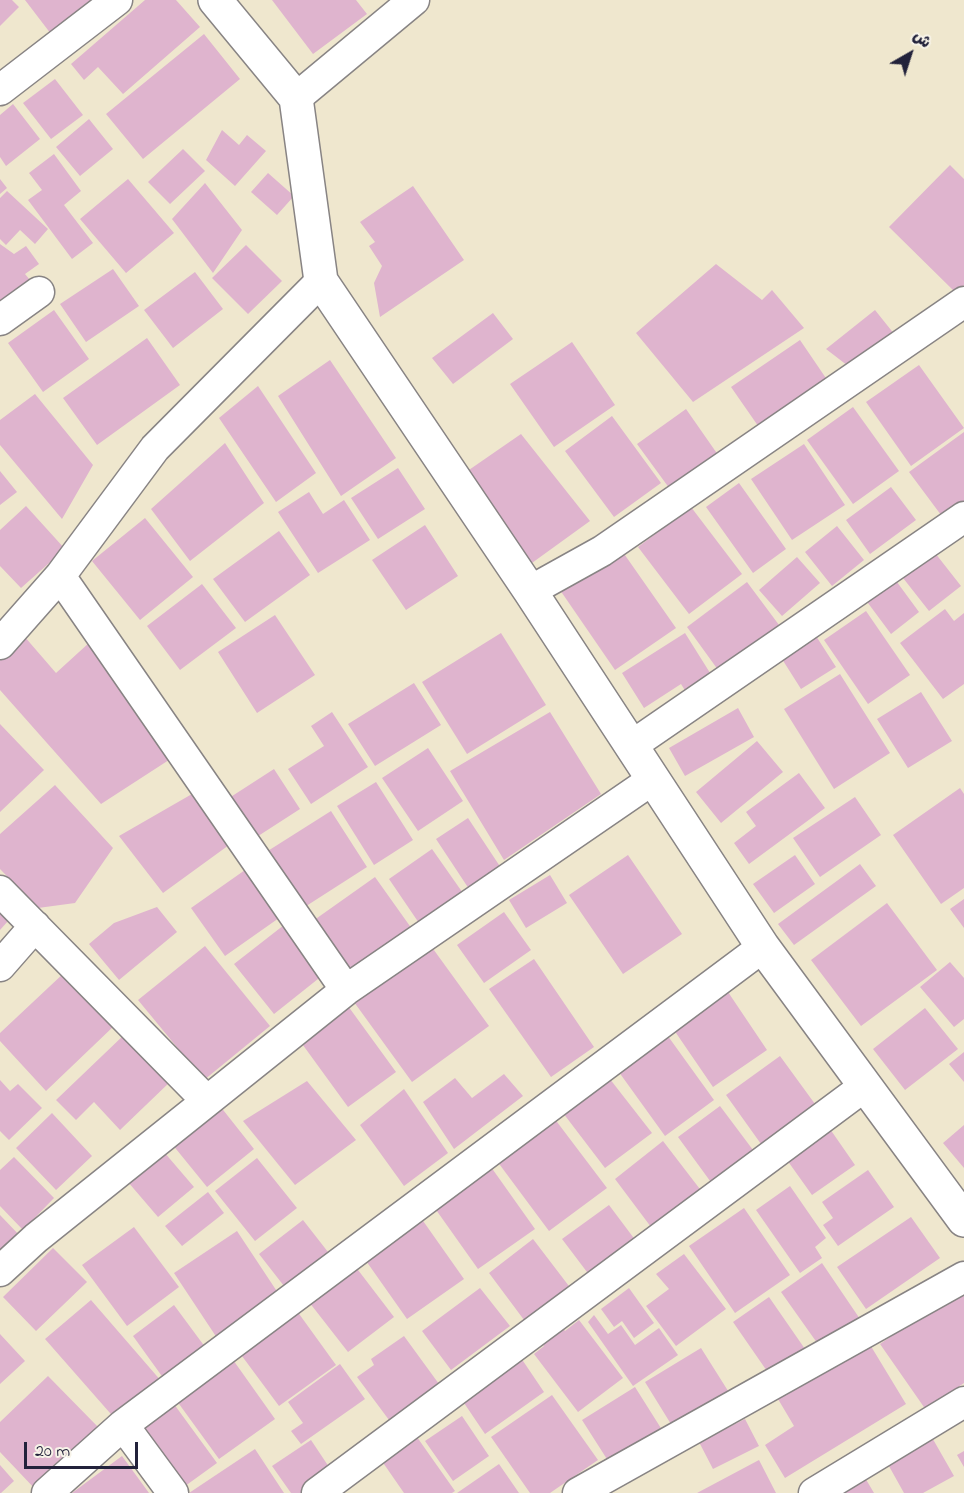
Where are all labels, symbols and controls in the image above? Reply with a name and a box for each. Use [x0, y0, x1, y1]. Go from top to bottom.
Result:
north arrow [880, 24, 940, 84]
text: ش [907, 25, 936, 55]
scale bar [27, 1430, 141, 1468]
text: 20 m [35, 1439, 70, 1465]

